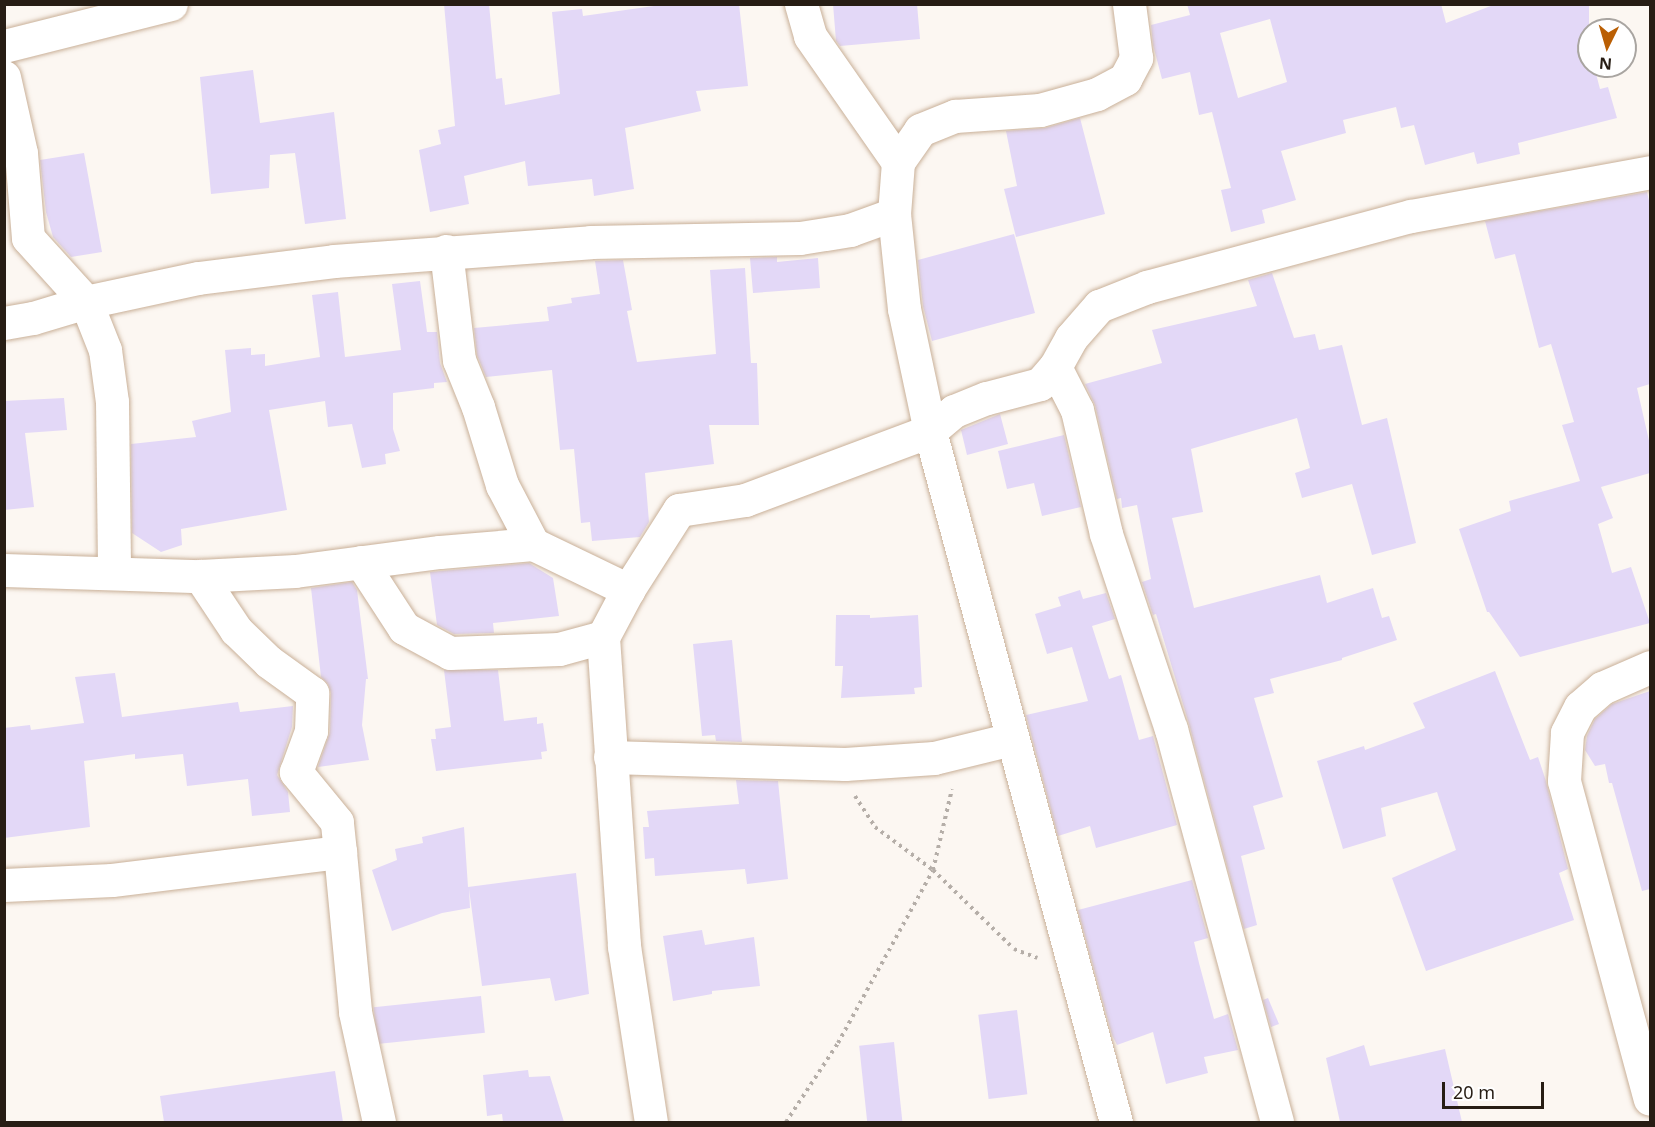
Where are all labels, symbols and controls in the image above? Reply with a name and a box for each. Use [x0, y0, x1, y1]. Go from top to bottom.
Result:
north arrow [1577, 18, 1637, 78]
text: N [1598, 52, 1613, 75]
scale bar [1445, 1070, 1547, 1108]
text: 20 m [1453, 1080, 1495, 1104]

